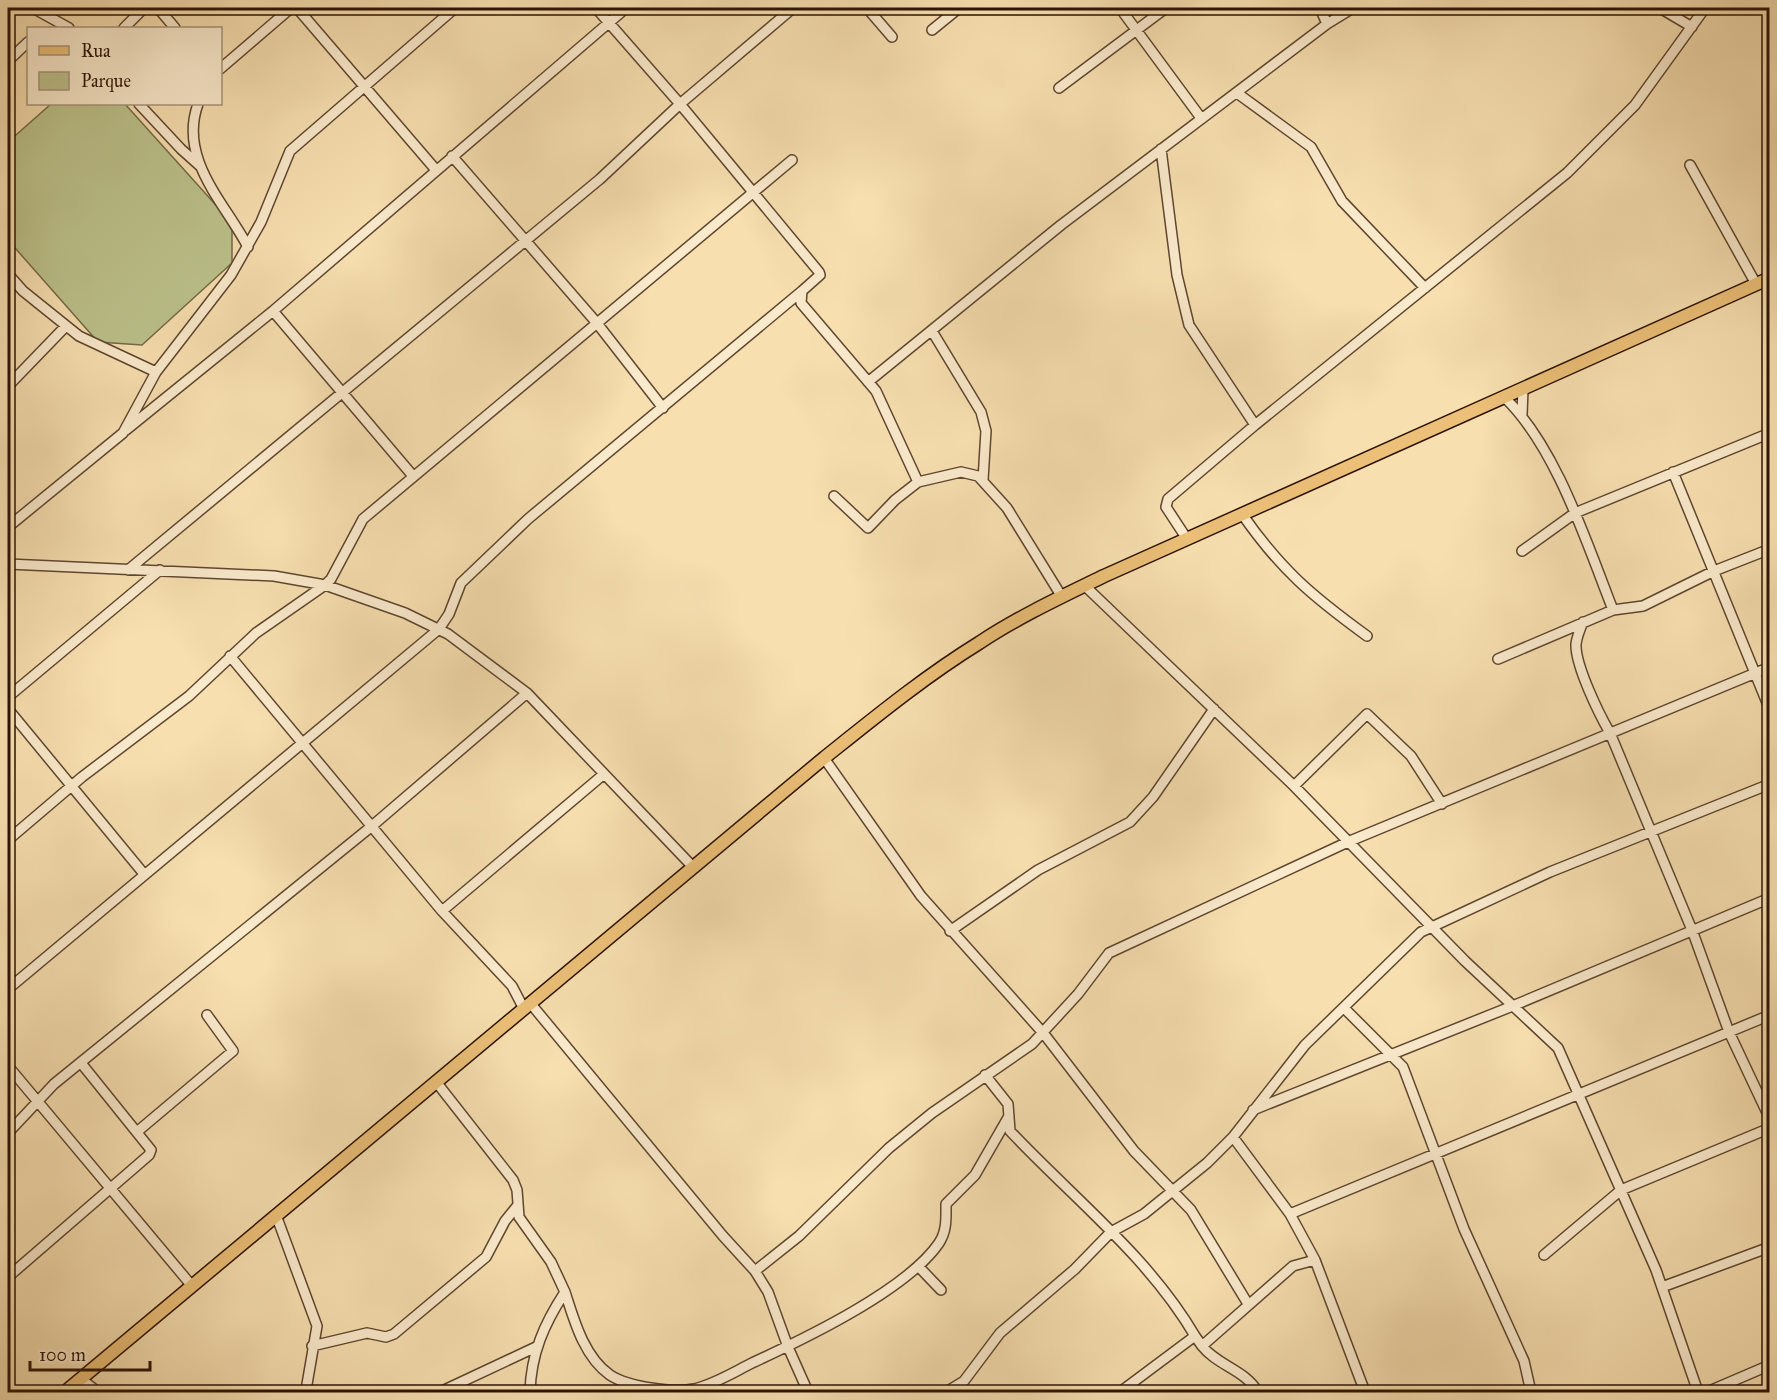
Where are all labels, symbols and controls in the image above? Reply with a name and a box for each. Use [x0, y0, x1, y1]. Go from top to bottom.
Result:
legend [27, 27, 222, 105]
text: Rua [81, 40, 111, 62]
text: Parque [81, 70, 131, 93]
scale bar [30, 1334, 150, 1372]
text: 100 m [39, 1344, 86, 1366]

